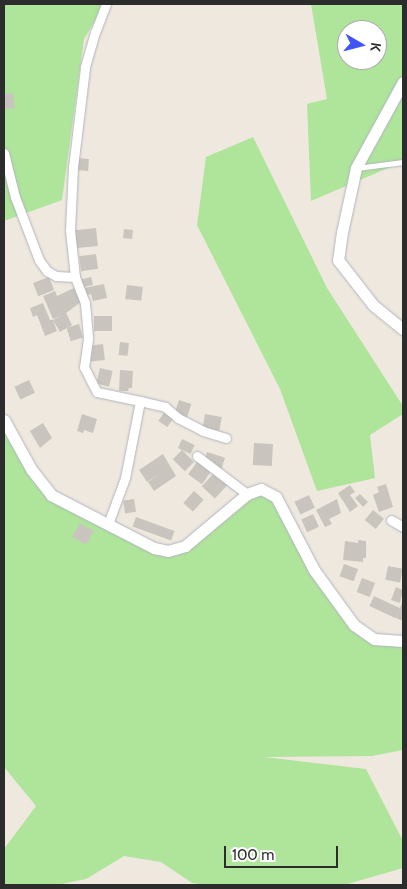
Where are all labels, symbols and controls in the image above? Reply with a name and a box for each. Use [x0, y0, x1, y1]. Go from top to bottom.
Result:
north arrow [337, 20, 387, 70]
text: K [366, 41, 385, 53]
scale bar [227, 836, 341, 868]
text: 100 m [232, 846, 274, 864]

